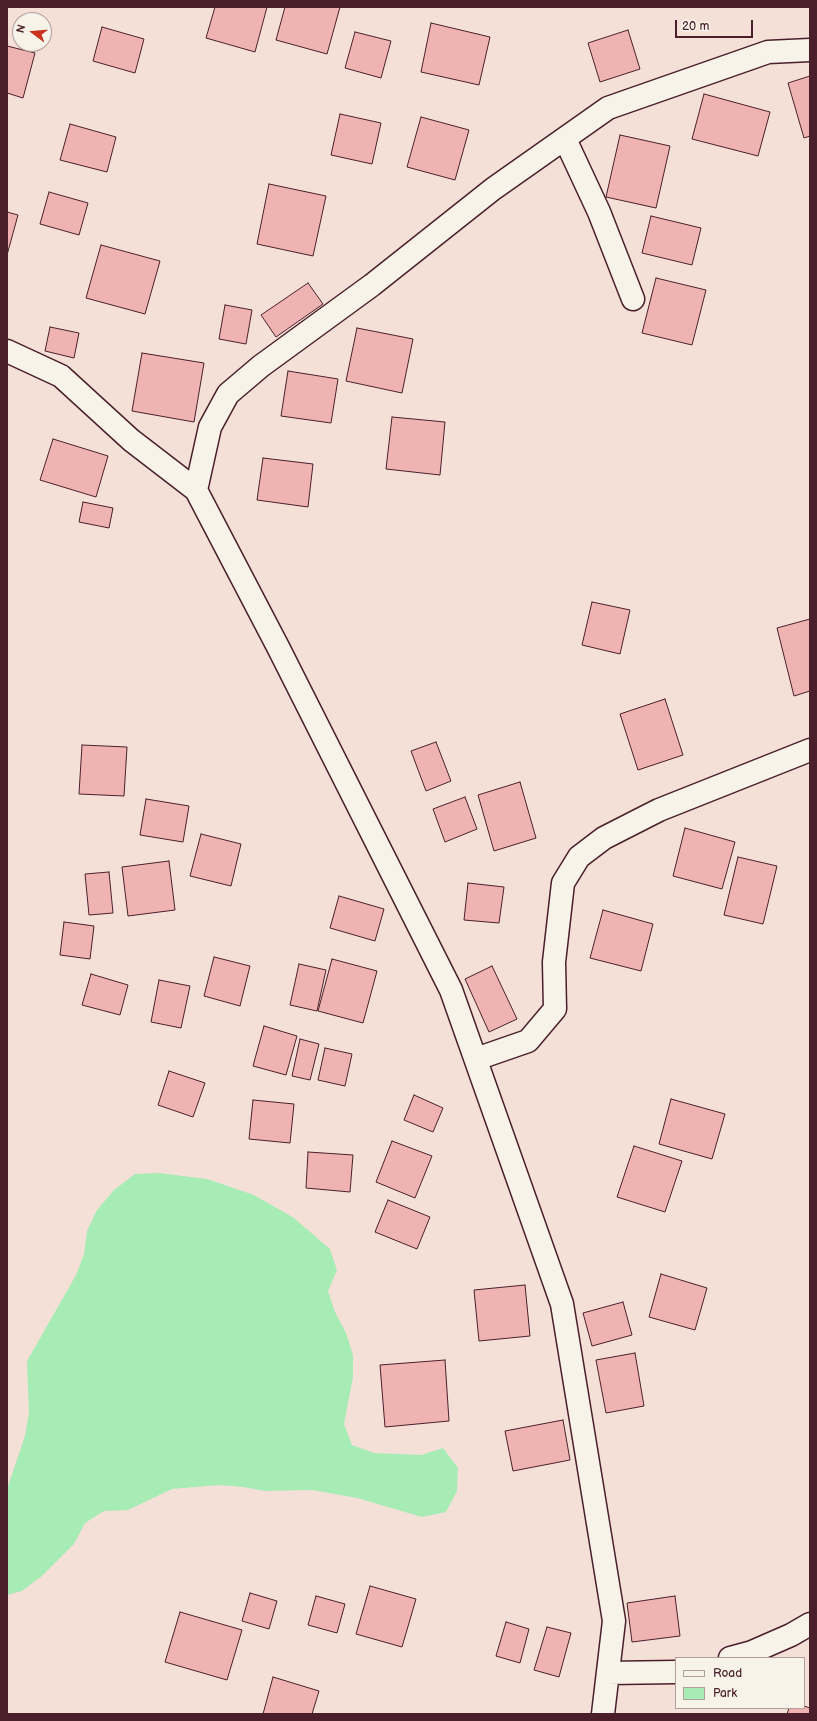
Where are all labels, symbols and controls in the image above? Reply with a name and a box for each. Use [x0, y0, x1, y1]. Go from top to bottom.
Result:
north arrow [12, 12, 52, 52]
scale bar [677, 12, 755, 38]
text: 20 m [682, 19, 709, 34]
text: N [14, 23, 28, 35]
legend [675, 1657, 805, 1709]
text: Road [713, 1666, 742, 1681]
text: Park [713, 1686, 737, 1701]

